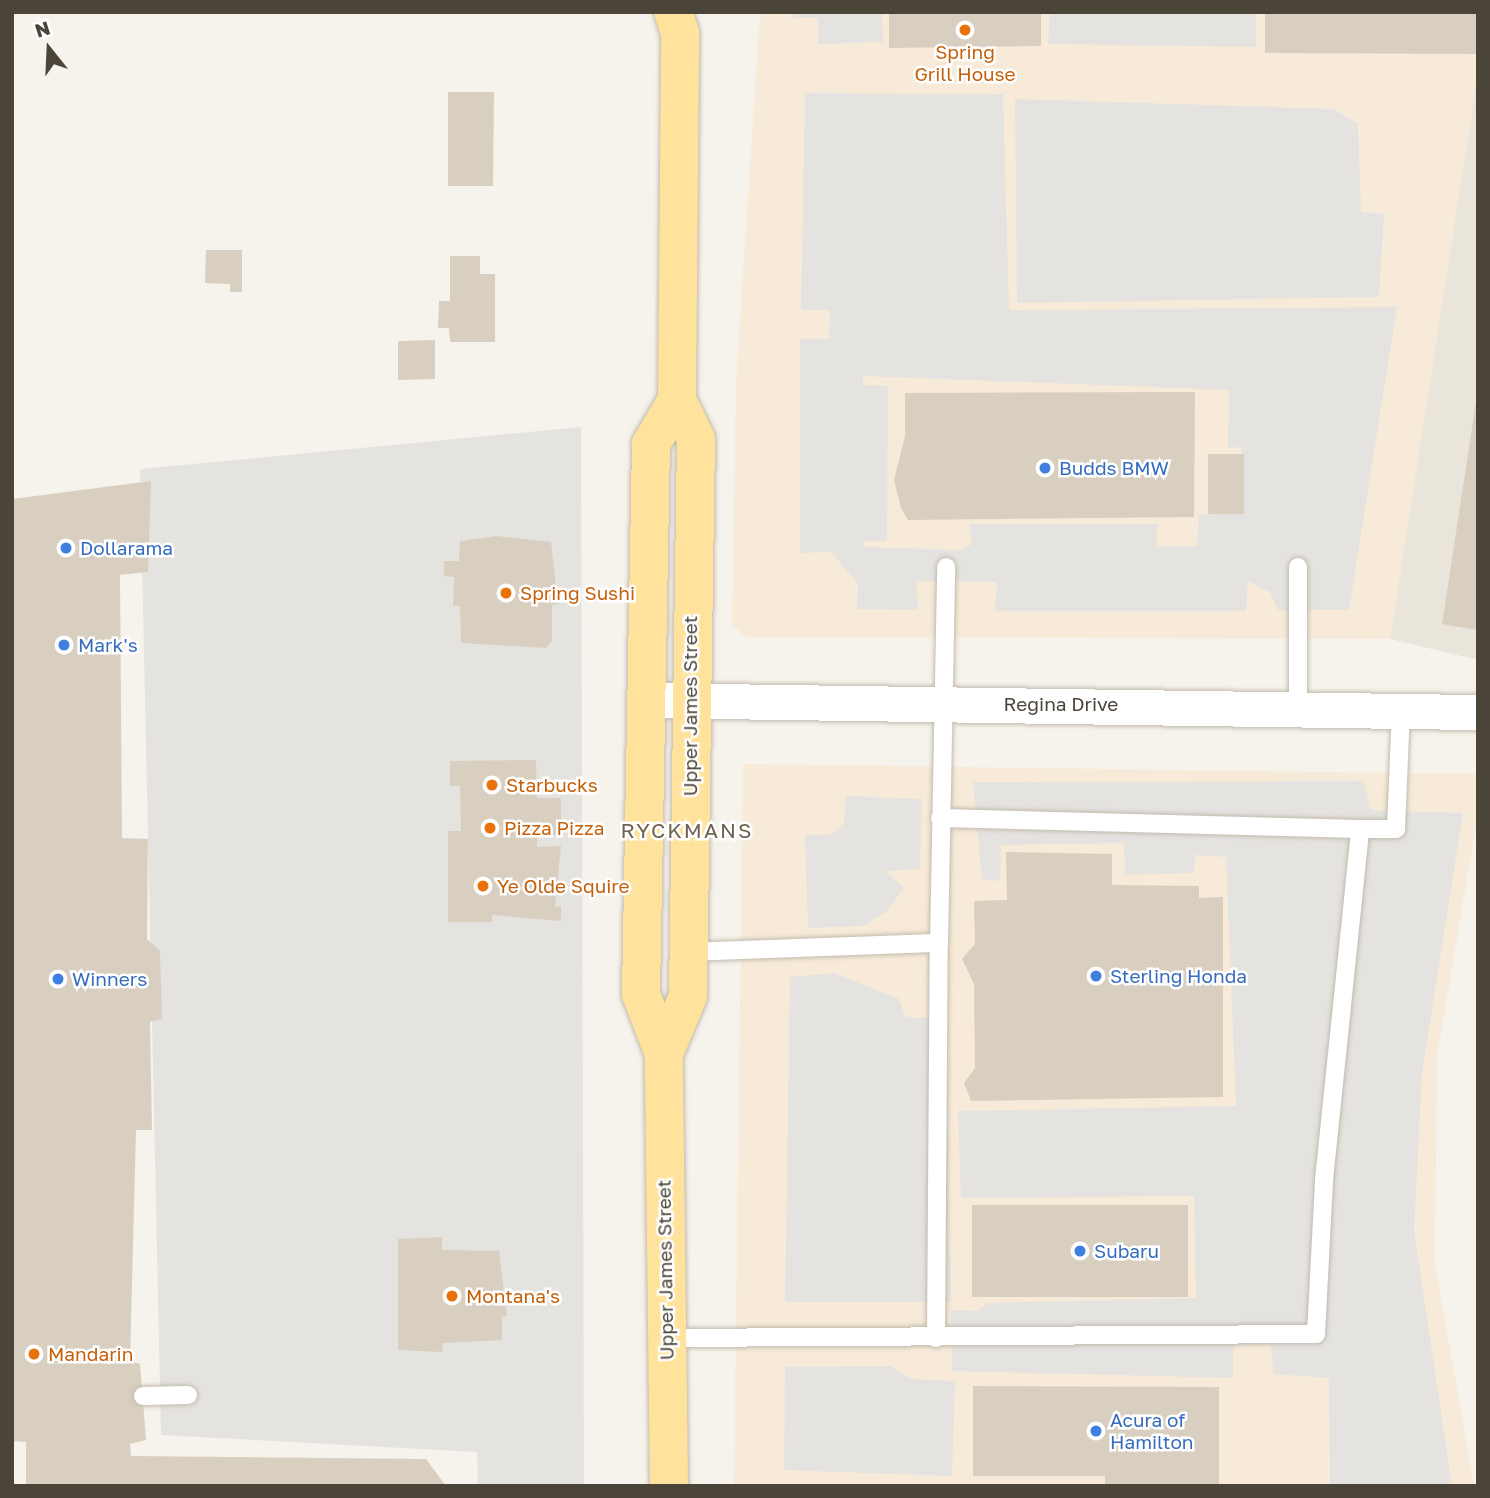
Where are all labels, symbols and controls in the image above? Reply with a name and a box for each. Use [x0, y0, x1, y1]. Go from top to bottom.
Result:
north arrow [14, 14, 84, 84]
text: N [32, 15, 53, 42]
marker: Spring Grill House [957, 22, 973, 38]
place label: Spring Grill House [914, 41, 1016, 85]
place label: Budds BMW [1059, 457, 1169, 479]
marker: Budds BMW [1037, 460, 1053, 476]
place label: Dollarama [80, 537, 173, 559]
marker: Dollarama [58, 540, 74, 556]
place label: Spring Sushi [520, 582, 635, 604]
marker: Spring Sushi [498, 585, 514, 601]
street label: Upper James Street [679, 616, 701, 796]
place label: Mark's [78, 634, 138, 656]
marker: Mark's [56, 637, 72, 653]
street label: Regina Drive [1004, 693, 1118, 715]
place label: Starbucks [506, 774, 598, 796]
marker: Starbucks [484, 777, 500, 793]
place label: Pizza Pizza [504, 817, 604, 839]
district label: RYCKMANS [622, 817, 752, 843]
marker: Pizza Pizza [482, 820, 498, 836]
place label: Ye Olde Squire [497, 875, 629, 897]
marker: Ye Olde Squire [475, 878, 491, 894]
place label: Sterling Honda [1110, 965, 1247, 987]
place label: Winners [72, 968, 147, 990]
marker: Sterling Honda [1088, 968, 1104, 984]
marker: Winners [50, 971, 66, 987]
street label: Upper James Street [652, 1180, 678, 1360]
place label: Subaru [1094, 1240, 1159, 1262]
marker: Subaru [1072, 1243, 1088, 1259]
place label: Montana's [466, 1285, 560, 1307]
marker: Montana's [444, 1288, 460, 1304]
place label: Mandarin [48, 1343, 133, 1365]
marker: Mandarin [26, 1346, 42, 1362]
place label: Acura of Hamilton [1110, 1409, 1193, 1453]
marker: Acura of Hamilton [1088, 1423, 1104, 1439]

